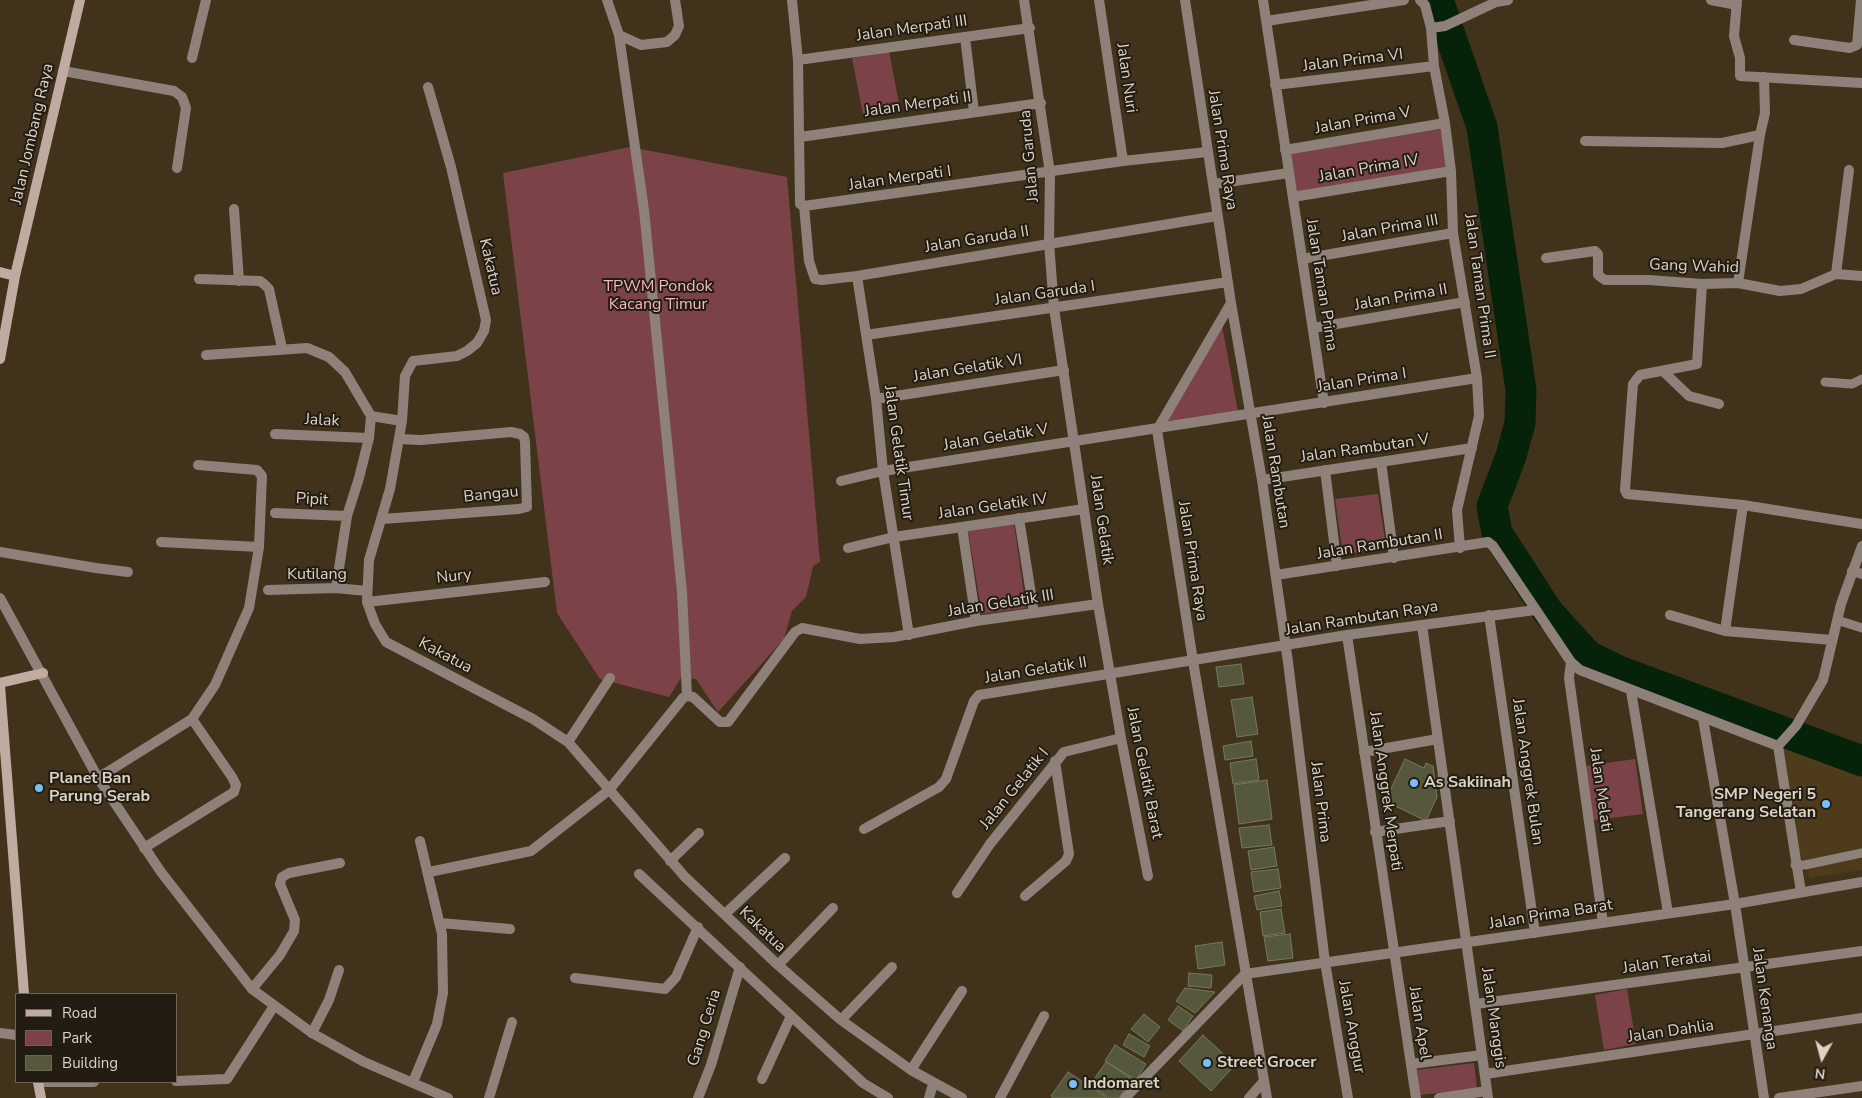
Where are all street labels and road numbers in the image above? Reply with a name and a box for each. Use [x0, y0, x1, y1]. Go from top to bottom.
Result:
street label: Jalan Merpati III [855, 12, 969, 46]
street label: Jalan Nuri [1112, 42, 1140, 114]
street label: Jalan Prima VI [1302, 45, 1404, 77]
street label: Jalan Jombang Raya [7, 62, 59, 206]
street label: Jalan Merpati II [863, 88, 973, 122]
street label: Jalan Prima Raya [1203, 89, 1241, 211]
street label: Jalan Prima V [1314, 103, 1412, 139]
street label: Jalan Garuda [1016, 109, 1044, 203]
street label: Jalan Prima IV [1318, 151, 1420, 187]
street label: Jalan Merpati I [848, 162, 952, 196]
street label: Jalan Prima III [1340, 211, 1440, 247]
street label: Jalan Taman Prima II [1459, 212, 1499, 360]
street label: Jalan Taman Prima [1301, 217, 1341, 353]
street label: Jalan Garuda II [924, 222, 1030, 258]
street label: Kakatua [474, 237, 506, 297]
street label: Gang Wahid [1649, 256, 1739, 278]
street label: Jalan Garuda I [994, 277, 1096, 311]
street label: Jalan Prima II [1353, 280, 1449, 316]
street label: Jalan Gelatik VI [912, 351, 1024, 387]
street label: Jalan Prima I [1316, 364, 1408, 398]
street label: Jalan Gelatik Timur [879, 384, 917, 522]
street label: Jalak [304, 411, 340, 431]
street label: Jalan Rambutan [1257, 414, 1293, 530]
street label: Jalan Gelatik V [942, 420, 1050, 456]
street label: Jalan Rambutan V [1300, 430, 1430, 468]
street label: Jalan Gelatik [1085, 474, 1117, 566]
street label: Bangau [463, 483, 519, 507]
street label: Pipit [295, 490, 329, 510]
street label: Jalan Gelatik IV [937, 490, 1049, 524]
street label: Jalan Prima Raya [1173, 500, 1211, 622]
street label: Jalan Rambutan II [1316, 526, 1444, 564]
street label: Kutilang [287, 565, 347, 585]
street label: Nury [435, 566, 473, 588]
street label: Jalan Gelatik III [947, 586, 1055, 622]
street label: Jalan Rambutan Raya [1284, 597, 1440, 641]
street label: Kakatua [415, 634, 475, 678]
street label: Jalan Gelatik II [984, 653, 1088, 689]
street label: Jalan Anggrek Bulan [1507, 697, 1547, 847]
street label: Jalan Gelatik Barat [1122, 705, 1166, 841]
street label: Jalan Anggrek Merpati [1364, 710, 1406, 872]
street label: Jalan Gelatik I [976, 745, 1054, 833]
street label: Jalan Melati [1585, 747, 1615, 833]
street label: Jalan Prima [1305, 760, 1335, 844]
street label: Jalan Prima Barat [1488, 896, 1614, 934]
street label: Kakatua [734, 903, 790, 957]
street label: Jalan Teratai [1622, 947, 1712, 979]
street label: Jalan Kenanga [1747, 947, 1781, 1051]
street label: Jalan Manggis [1476, 966, 1510, 1070]
street label: Jalan Anggur [1333, 979, 1369, 1075]
street label: Jalan Apel [1404, 985, 1434, 1061]
street label: Gang Ceria [684, 987, 726, 1069]
street label: Jalan Dahlia [1627, 1016, 1715, 1048]

